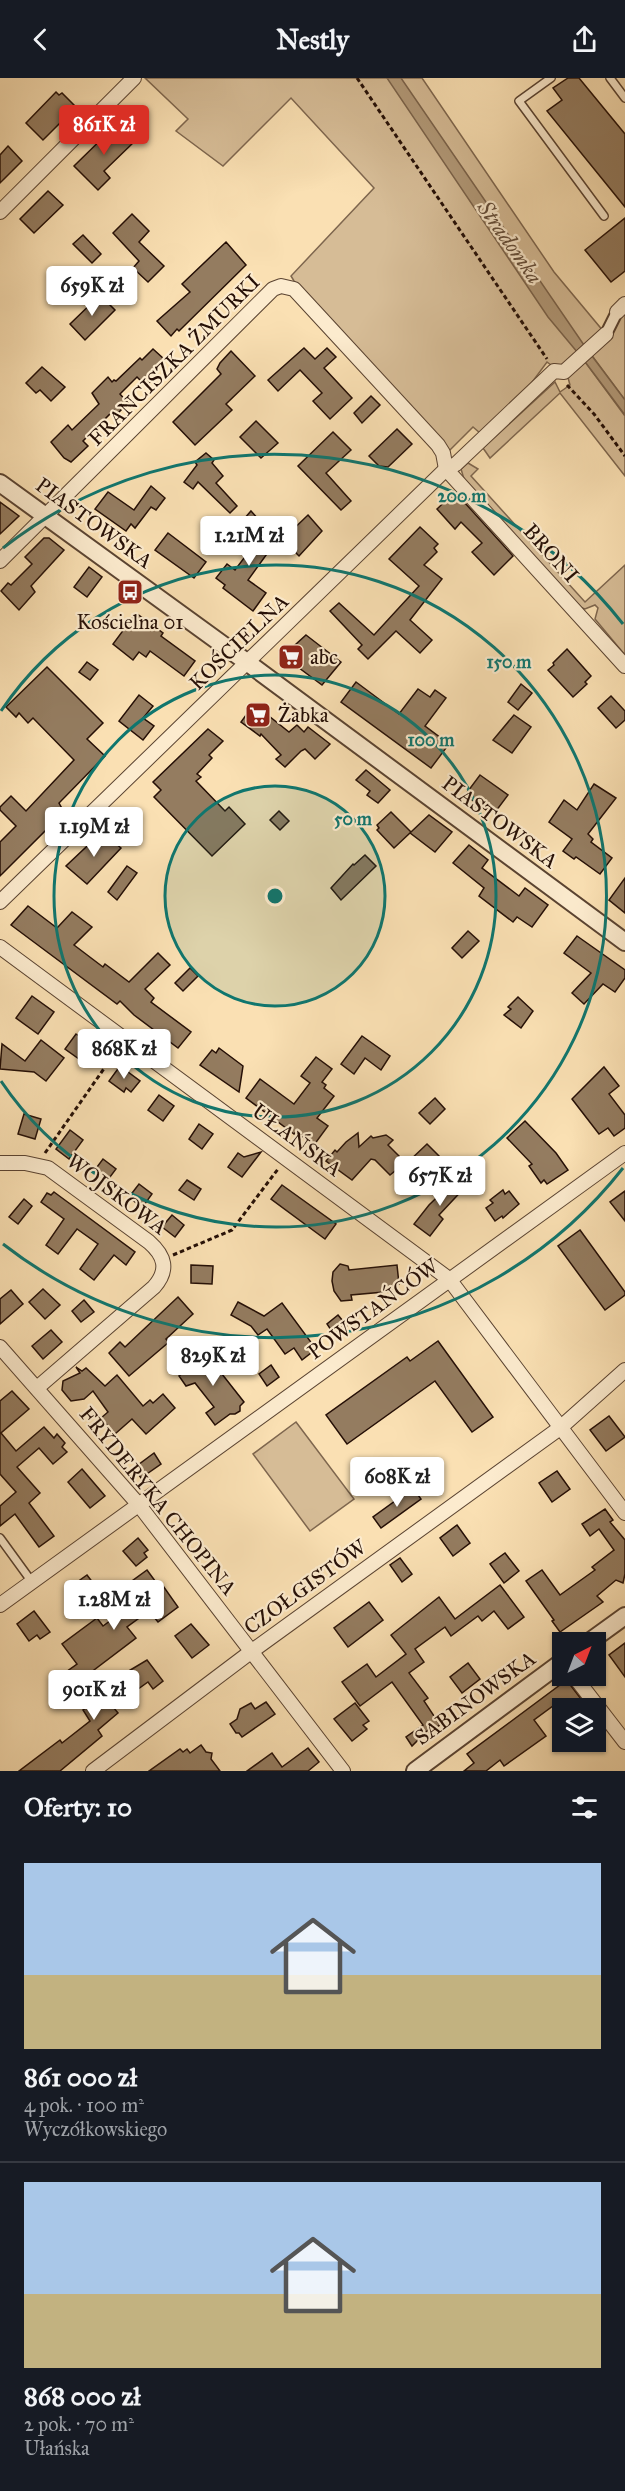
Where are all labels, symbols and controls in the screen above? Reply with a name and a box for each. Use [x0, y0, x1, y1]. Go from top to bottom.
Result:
icon: back [24, 23, 57, 56]
text: Nestly [276, 23, 349, 56]
icon: share [568, 23, 601, 56]
pin: 861K zł [49, 105, 159, 156]
text: 861K zł [73, 112, 135, 136]
water label: Stradomka [471, 194, 548, 289]
pin: 659K zł [37, 266, 147, 317]
street label: FRANCISZKA ŻMURKI [83, 269, 265, 451]
text: 659K zł [60, 273, 124, 297]
street label: PIASTOWSKA [30, 472, 158, 574]
text: 200 m [438, 485, 487, 507]
pin: 1.21M zł [187, 516, 311, 567]
street label: BRONI [518, 518, 584, 588]
text: 1.21M zł [214, 523, 284, 547]
bus stop icon: Kościelna 01 [115, 577, 145, 607]
street label: KOŚCIELNA [183, 587, 294, 696]
place label: Kościelna 01 [76, 609, 184, 635]
supermarket icon: abc [276, 642, 306, 672]
place label: abc [310, 644, 338, 670]
text: 150 m [487, 651, 532, 673]
supermarket icon: Żabka [243, 700, 273, 730]
place label: Żabka [278, 702, 329, 728]
text: 100 m [408, 729, 455, 751]
street label: PIASTOWSKA [437, 770, 563, 874]
pin: 1.19M zł [32, 807, 156, 858]
text: 50 m [334, 808, 373, 830]
text: 1.19M zł [59, 814, 129, 838]
centre of rings [265, 886, 285, 906]
pin: 868K zł [69, 1029, 179, 1080]
text: 868K zł [92, 1036, 156, 1060]
street label: UŁAŃSKA [247, 1097, 348, 1182]
street label: WOJSKOWA [62, 1148, 172, 1240]
pin: 657K zł [385, 1156, 495, 1207]
text: 657K zł [408, 1163, 472, 1187]
street label: POWSTAŃCÓW [302, 1251, 444, 1365]
pin: 829K zł [158, 1336, 268, 1387]
text: 829K zł [181, 1343, 245, 1367]
street label: FRYDERYKA CHOPINA [74, 1401, 242, 1601]
pin: 608K zł [342, 1457, 452, 1508]
text: 608K zł [364, 1464, 430, 1488]
street label: CZOŁGISTÓW [238, 1532, 372, 1640]
pin: 1.28M zł [52, 1580, 176, 1631]
text: 1.28M zł [78, 1587, 150, 1611]
north arrow [552, 1632, 606, 1686]
map controls [552, 1632, 606, 1752]
street label: SABINOWSKA [409, 1645, 541, 1751]
pin: 901K zł [39, 1670, 149, 1721]
text: 901K zł [62, 1677, 126, 1701]
button: layers [552, 1698, 606, 1752]
text: Oferty: 10 [24, 1791, 132, 1823]
icon: filters [568, 1791, 601, 1824]
icon: home [259, 1902, 367, 2010]
text: 861 000 zł [24, 2061, 137, 2093]
text: 4 pok. · 100 m² [24, 2093, 144, 2117]
text: Wyczółkowskiego [24, 2117, 167, 2141]
icon: home [259, 2221, 367, 2329]
text: 868 000 zł [24, 2380, 141, 2412]
text: 2 pok. · 70 m² [24, 2412, 134, 2436]
text: Ułańska [24, 2436, 89, 2460]

